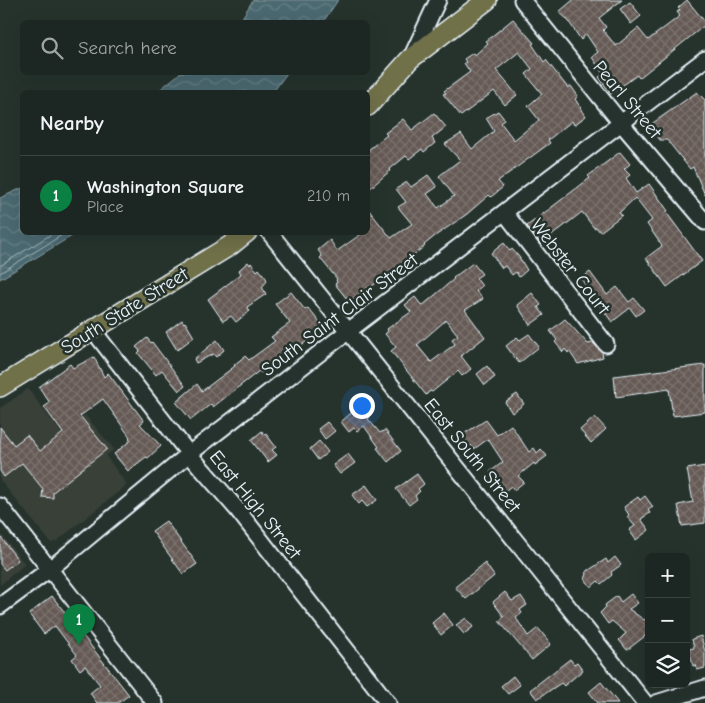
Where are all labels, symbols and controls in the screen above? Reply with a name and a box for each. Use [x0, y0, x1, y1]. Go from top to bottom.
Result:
search box [20, 20, 370, 75]
icon: search [38, 34, 66, 62]
text: Search here [78, 37, 177, 59]
street label: Pearl Street [588, 56, 666, 143]
text: Nearby [40, 111, 104, 135]
text: Washington Square [87, 176, 244, 198]
text: 1 [53, 187, 59, 205]
text: 210 m [307, 187, 350, 205]
text: Place [87, 198, 123, 216]
street label: Webster Court [526, 214, 615, 319]
street label: South Saint Clair Street [257, 248, 423, 381]
street label: South State Street [57, 263, 193, 359]
your location [349, 393, 375, 419]
street label: East South Street [419, 394, 525, 518]
street label: East High Street [205, 446, 306, 564]
map controls [645, 553, 690, 688]
button: + [645, 553, 690, 598]
button: − [645, 598, 690, 643]
pin: 1 [63, 604, 95, 645]
button: layers [645, 643, 690, 688]

